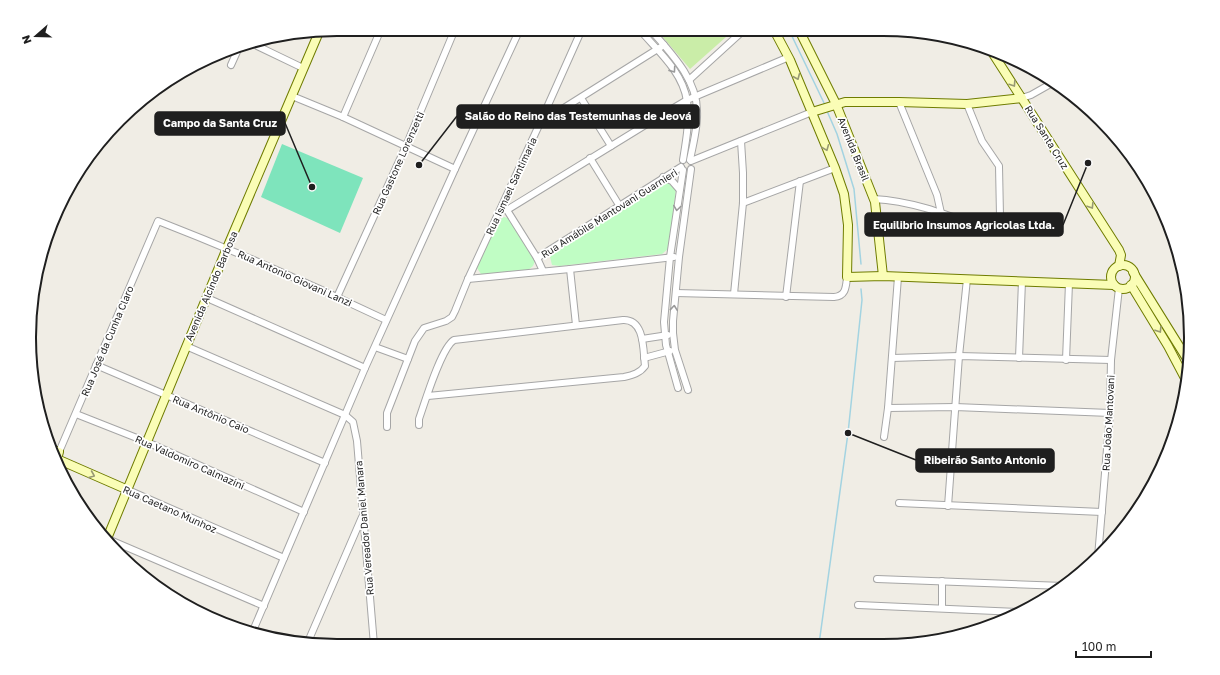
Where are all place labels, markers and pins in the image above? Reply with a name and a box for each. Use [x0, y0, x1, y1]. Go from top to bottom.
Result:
callout: Salão do Reino das Testemunhas de Jeová [457, 105, 699, 128]
callout: Campo da Santa Cruz [155, 112, 285, 135]
callout: Equilibrio Insumos Agricolas Ltda. [865, 213, 1063, 236]
callout: Ribeirão Santo Antonio [916, 449, 1054, 472]

